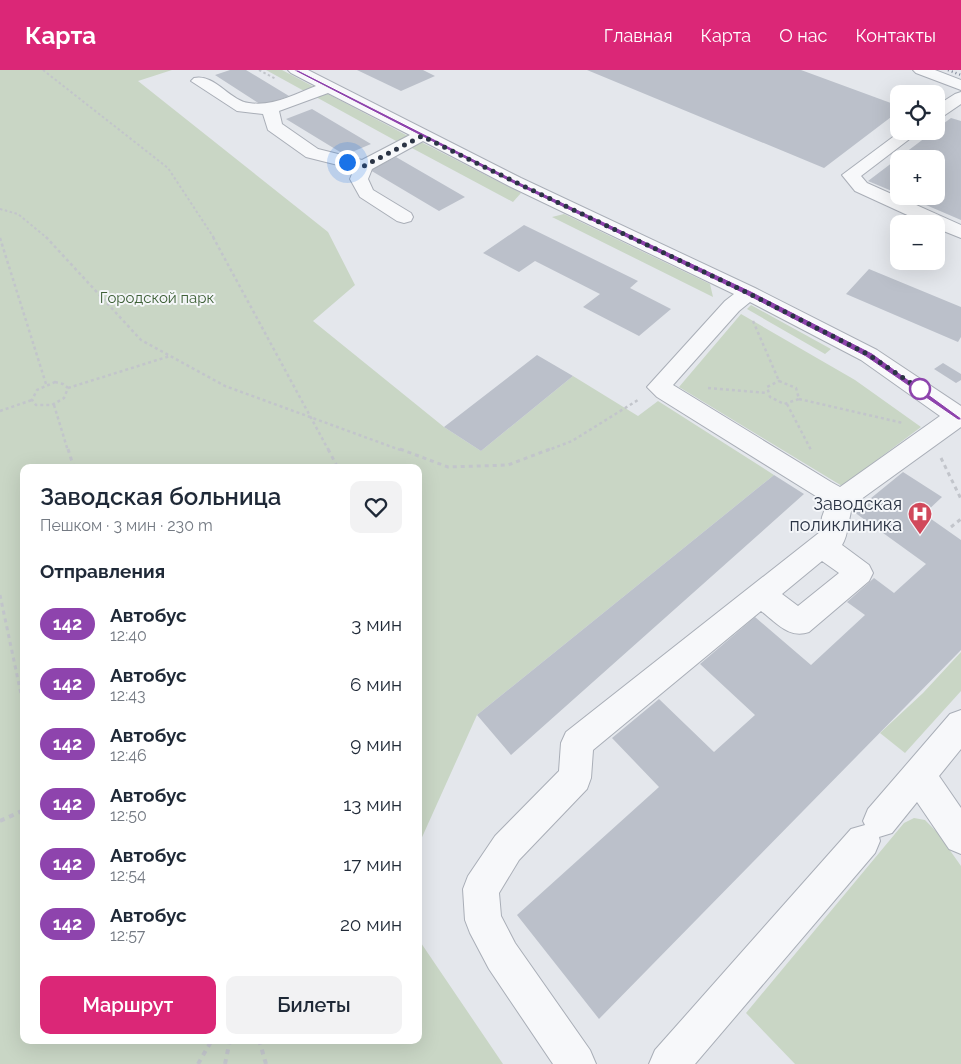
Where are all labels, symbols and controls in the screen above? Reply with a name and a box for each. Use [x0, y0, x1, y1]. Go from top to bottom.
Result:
text: Карта [25, 21, 96, 50]
text: Главная [604, 25, 672, 46]
text: Карта [700, 25, 751, 46]
text: О нас [779, 25, 827, 46]
text: Контакты [855, 25, 936, 46]
map controls [890, 85, 945, 270]
button: locate [890, 85, 945, 140]
your location [335, 150, 360, 175]
button: + [890, 150, 945, 205]
button: − [890, 215, 945, 270]
park label: Городской парк [100, 289, 214, 307]
unlabelled marker [909, 378, 931, 400]
button: heart [350, 481, 402, 533]
text: Заводская больница [40, 482, 281, 511]
place label: Заводская поликлиника [790, 493, 902, 535]
hospital icon: Заводская поликлиника [907, 501, 933, 535]
text: Пешком · 3 мин · 230 m [40, 516, 213, 535]
text: Отправления [40, 560, 165, 582]
text: Автобус [110, 604, 187, 626]
text: 142 [53, 613, 82, 634]
text: 3 мин [351, 613, 402, 635]
text: 12:40 [110, 626, 147, 645]
text: Автобус [110, 664, 187, 686]
text: 142 [53, 673, 82, 694]
text: 6 мин [350, 673, 402, 695]
text: 12:43 [110, 686, 145, 705]
text: Автобус [110, 724, 187, 746]
text: 142 [53, 733, 82, 754]
text: 9 мин [350, 733, 402, 755]
text: 12:46 [110, 746, 147, 765]
text: Автобус [110, 784, 187, 806]
text: 142 [53, 793, 82, 814]
text: 13 мин [343, 793, 402, 815]
text: 12:50 [110, 806, 147, 825]
text: Автобус [110, 844, 187, 866]
text: 142 [53, 853, 82, 874]
text: 17 мин [343, 853, 402, 875]
text: 12:54 [110, 866, 146, 885]
text: Автобус [110, 904, 187, 926]
text: 142 [53, 913, 82, 934]
text: 20 мин [340, 913, 402, 935]
text: 12:57 [110, 926, 145, 945]
button: Маршрут [40, 976, 216, 1034]
button: Билеты [226, 976, 402, 1034]

